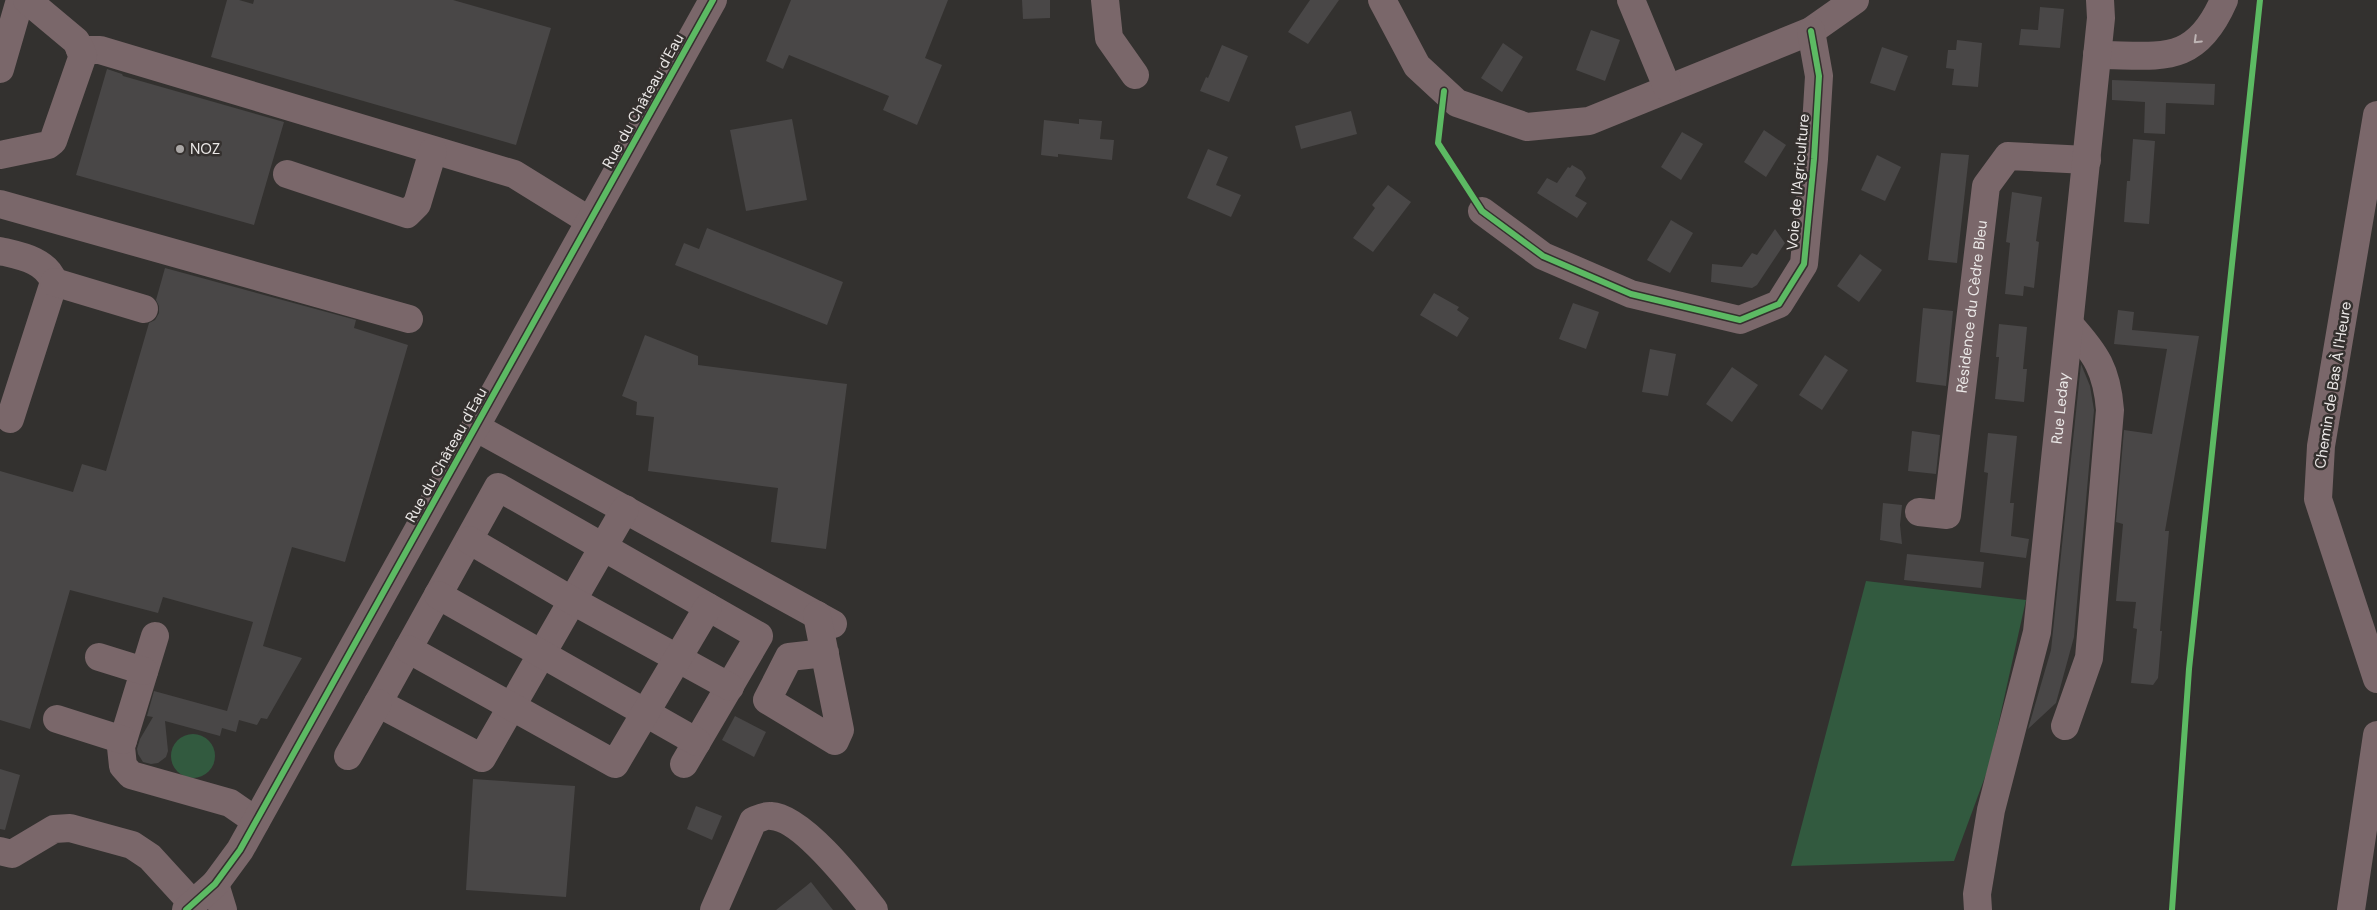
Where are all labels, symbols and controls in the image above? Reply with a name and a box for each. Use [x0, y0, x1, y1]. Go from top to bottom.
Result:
street label: Rue du Château d'Eau [598, 30, 688, 172]
one-way arrow [2194, 34, 2203, 43]
street label: Voie de l'Agriculture [1782, 113, 1814, 251]
place label: NOZ [190, 139, 220, 159]
marker: NOZ [174, 143, 186, 155]
street label: Résidence du Cèdre Bleu [1952, 219, 1992, 394]
street label: Chemin de Bas À l'Heure [2310, 300, 2356, 470]
street label: Rue Leday [2047, 371, 2074, 445]
street label: Rue du Château d'Eau [401, 384, 491, 526]

